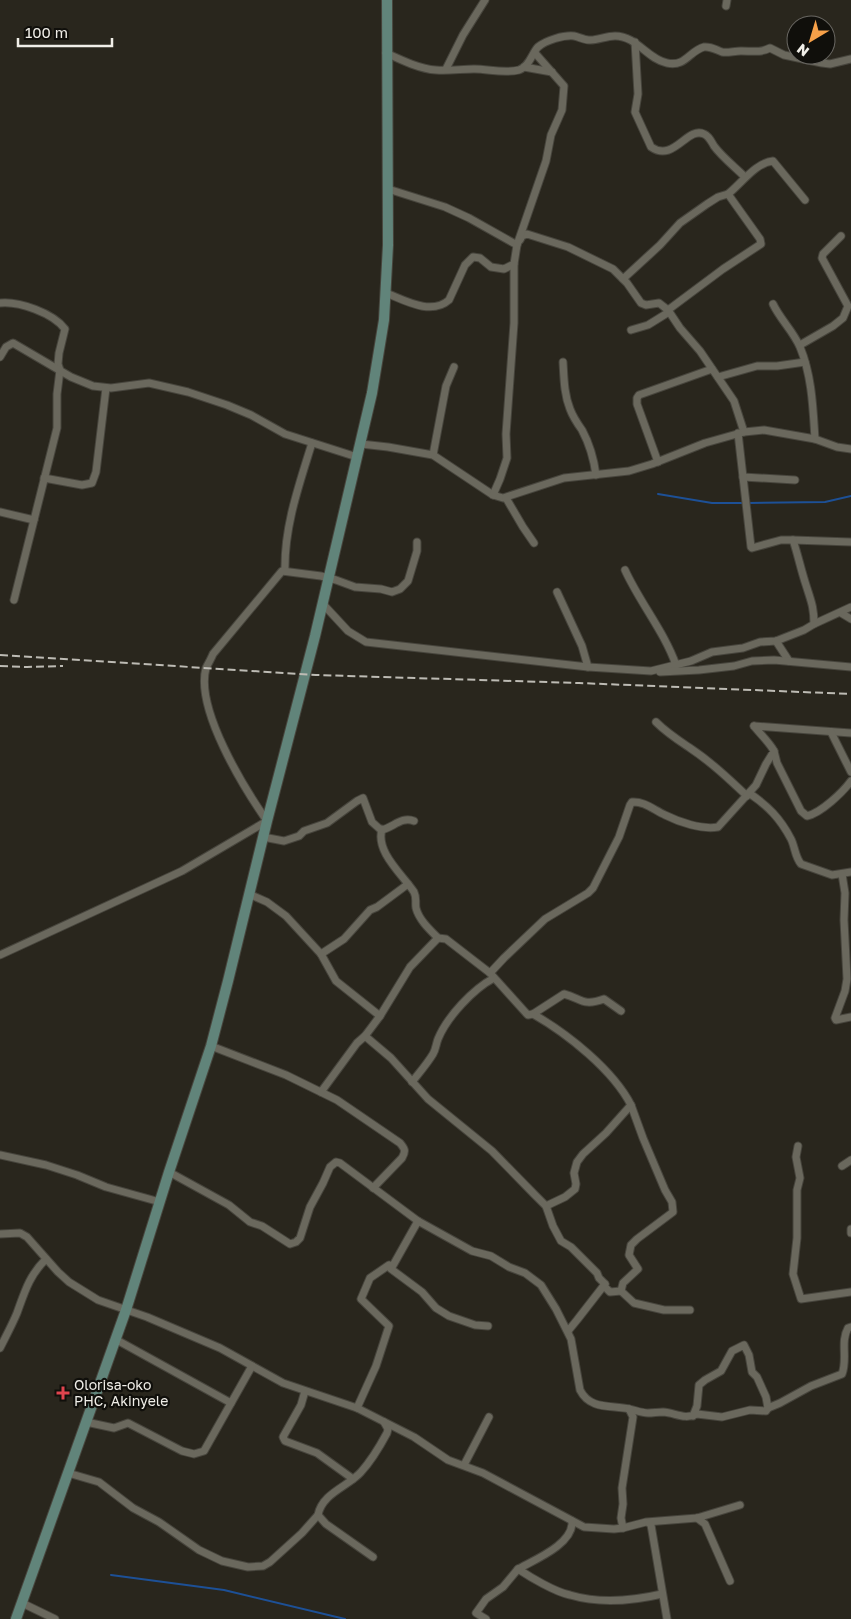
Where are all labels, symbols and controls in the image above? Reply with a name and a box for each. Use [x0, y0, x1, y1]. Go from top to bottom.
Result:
scale bar [18, 15, 111, 47]
north arrow [786, 15, 836, 65]
text: 100 m [25, 23, 68, 41]
text: N [793, 41, 812, 61]
place label: Olorisa-oko PHC, Akinyele [74, 1376, 168, 1409]
marker: Olorisa-oko PHC, Akinyele [56, 1386, 70, 1400]

